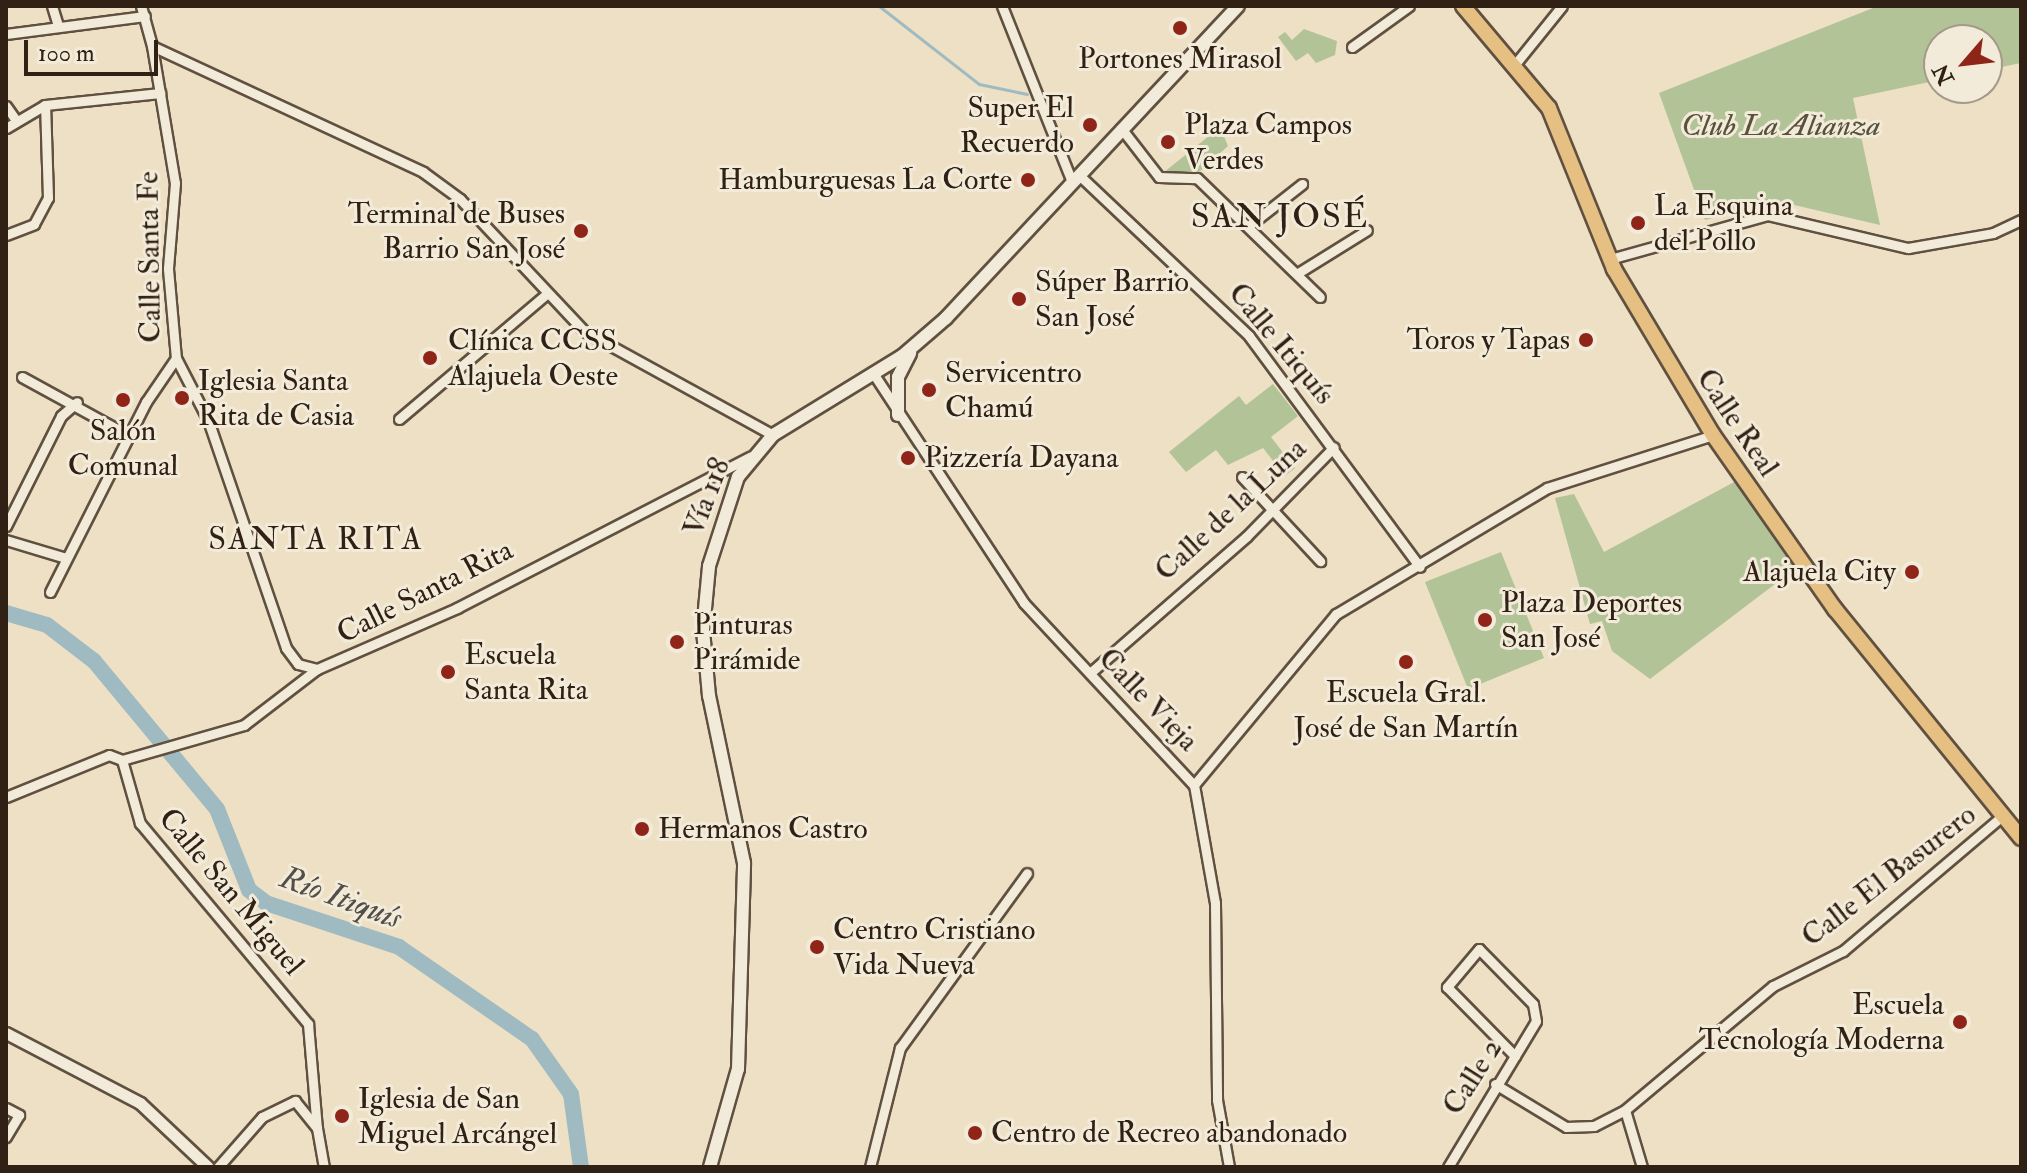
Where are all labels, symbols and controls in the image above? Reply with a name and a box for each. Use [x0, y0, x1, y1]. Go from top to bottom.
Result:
marker: Portones Mirasol [1171, 19, 1189, 37]
scale bar [28, 24, 162, 74]
north arrow [1923, 24, 2003, 104]
text: 100 m [38, 38, 95, 69]
place label: Portones Mirasol [1078, 41, 1282, 77]
text: N [1927, 59, 1961, 90]
place label: Super El Recuerdo [960, 90, 1074, 160]
place label: Plaza Campos Verdes [1184, 107, 1352, 178]
park label: Club La Alianza [1682, 108, 1880, 144]
marker: Super El Recuerdo [1081, 116, 1099, 134]
marker: Plaza Campos Verdes [1159, 133, 1177, 151]
place label: Hamburguesas La Corte [718, 162, 1012, 198]
street label: Calle Santa Fe [131, 171, 169, 343]
marker: Hamburguesas La Corte [1019, 171, 1037, 189]
place label: La Esquina del Pollo [1654, 188, 1793, 258]
place label: Terminal de Buses Barrio San José [348, 196, 565, 266]
district label: SAN JOSÉ [1191, 197, 1369, 237]
marker: La Esquina del Pollo [1629, 214, 1647, 232]
marker: Terminal de Buses Barrio San José [572, 222, 590, 240]
place label: Súper Barrio San José [1035, 264, 1189, 334]
street label: Calle Itiquís [1220, 276, 1342, 412]
marker: Súper Barrio San José [1010, 290, 1028, 308]
place label: Toros y Tapas [1406, 322, 1570, 358]
place label: Clínica CCSS Alajuela Oeste [448, 323, 618, 394]
marker: Toros y Tapas [1577, 331, 1595, 349]
marker: Clínica CCSS Alajuela Oeste [419, 347, 441, 369]
place label: Servicentro Chamú [945, 355, 1082, 426]
street label: Calle Real [1688, 362, 1786, 484]
place label: Iglesia Santa Rita de Casia [198, 363, 354, 434]
marker: Servicentro Chamú [920, 381, 938, 399]
marker: Iglesia Santa Rita de Casia [173, 389, 191, 407]
marker: Salón Comunal [114, 391, 132, 409]
place label: Salón Comunal [68, 413, 178, 484]
street label: Calle de la Luna [1148, 431, 1314, 589]
place label: Pizzería Dayana [924, 440, 1118, 476]
marker: Pizzería Dayana [899, 449, 917, 467]
street label: Vía 118 [676, 453, 738, 541]
district label: SANTA RITA [208, 520, 424, 558]
street label: Calle Santa Rita [331, 532, 519, 652]
place label: Alajuela City [1743, 554, 1896, 590]
marker: Alajuela City [1903, 563, 1921, 581]
place label: Plaza Deportes San José [1501, 585, 1682, 656]
place label: Pinturas Pirámide [693, 607, 800, 678]
marker: Plaza Deportes San José [1476, 611, 1494, 629]
marker: Pinturas Pirámide [668, 633, 686, 651]
place label: Escuela Santa Rita [464, 637, 588, 708]
street label: Calle Vieja [1090, 641, 1206, 759]
marker: Escuela Gral. José de San Martín [1397, 653, 1415, 671]
marker: Escuela Santa Rita [439, 663, 457, 681]
place label: Escuela Gral. José de San Martín [1293, 675, 1519, 746]
street label: Calle El Basurero [1795, 797, 1983, 955]
street label: Calle San Miguel [151, 801, 311, 983]
place label: Hermanos Castro [658, 811, 868, 847]
marker: Hermanos Castro [633, 820, 651, 838]
water label: Río Itiquís [275, 858, 407, 938]
place label: Centro Cristiano Vida Nueva [833, 912, 1035, 982]
marker: Centro Cristiano Vida Nueva [808, 938, 826, 956]
place label: Escuela Tecnología Moderna [1699, 987, 1944, 1058]
marker: Escuela Tecnología Moderna [1951, 1013, 1969, 1031]
street label: Calle 2 [1436, 1032, 1510, 1122]
place label: Iglesia de San Miguel Arcángel [358, 1081, 557, 1152]
marker: Iglesia de San Miguel Arcángel [333, 1107, 351, 1125]
place label: Centro de Recreo abandonado [991, 1115, 1347, 1151]
marker: Centro de Recreo abandonado [966, 1124, 984, 1142]

